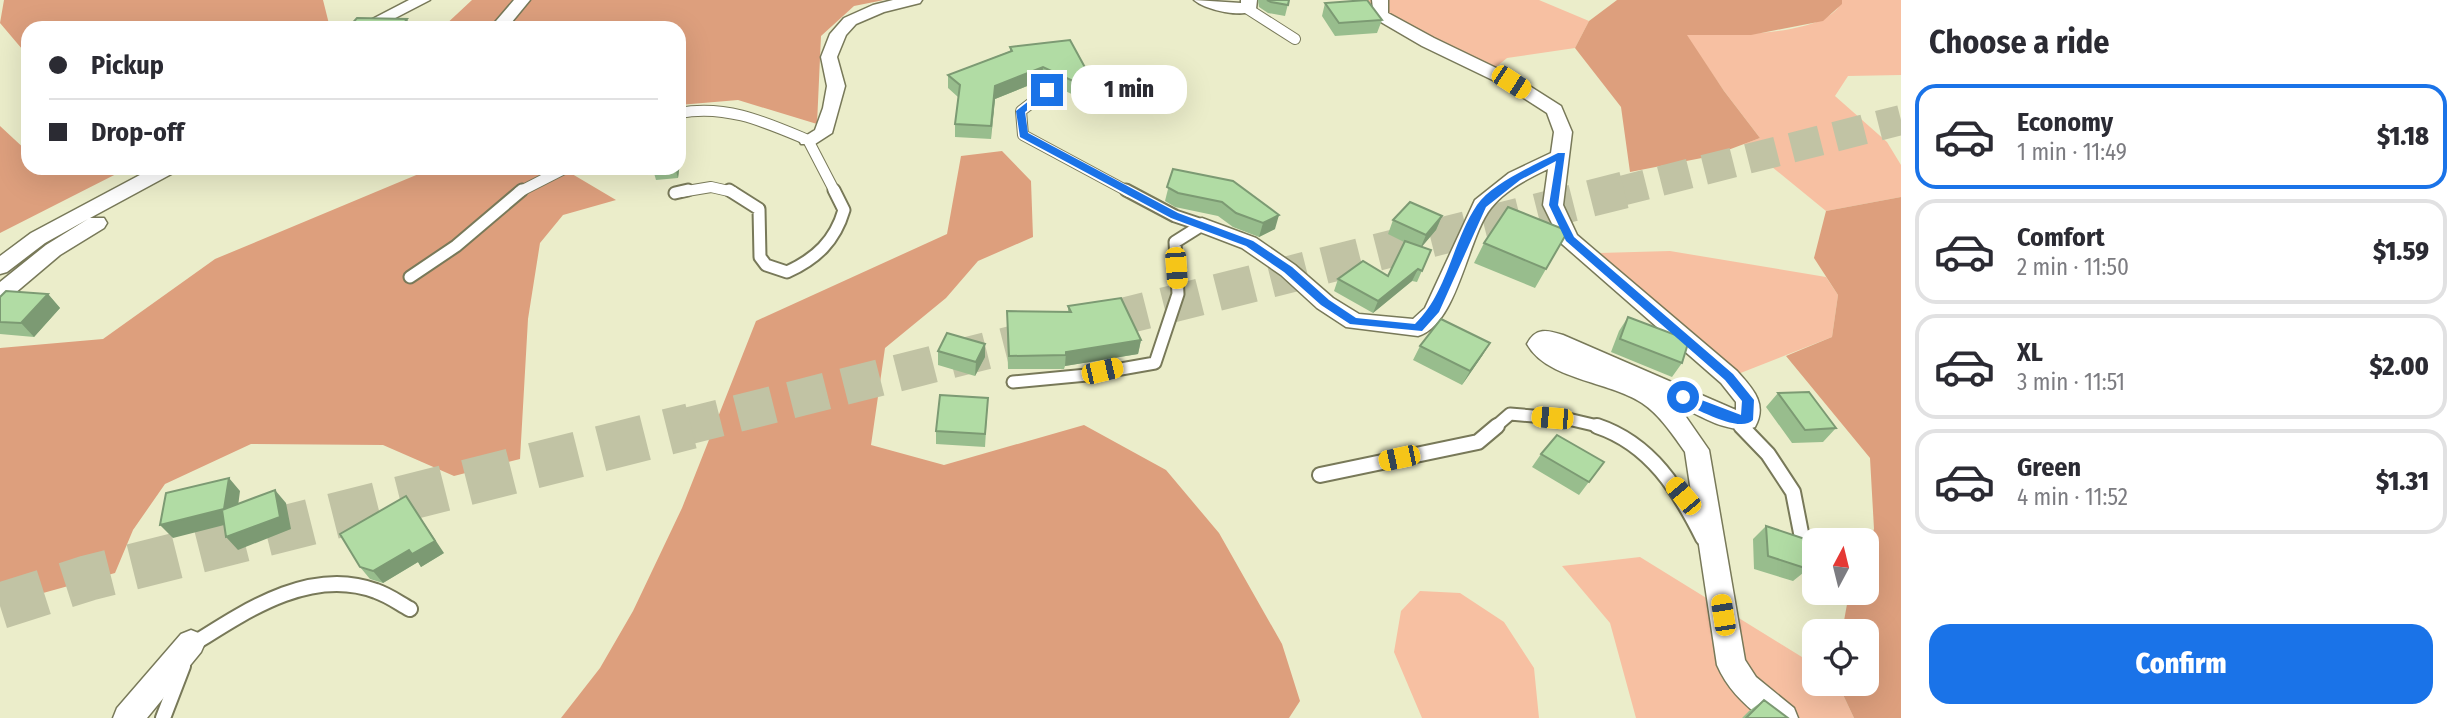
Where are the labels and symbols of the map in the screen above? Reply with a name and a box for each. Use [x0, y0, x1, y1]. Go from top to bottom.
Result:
car [1488, 62, 1535, 102]
callout: 1 min [1072, 66, 1187, 114]
route end [1031, 74, 1063, 106]
car [1165, 246, 1188, 290]
car [1080, 356, 1125, 386]
route start [1667, 381, 1699, 413]
car [1531, 406, 1574, 430]
car [1377, 443, 1422, 473]
car [1662, 473, 1705, 519]
north arrow [1802, 528, 1880, 606]
car [1710, 593, 1737, 637]

